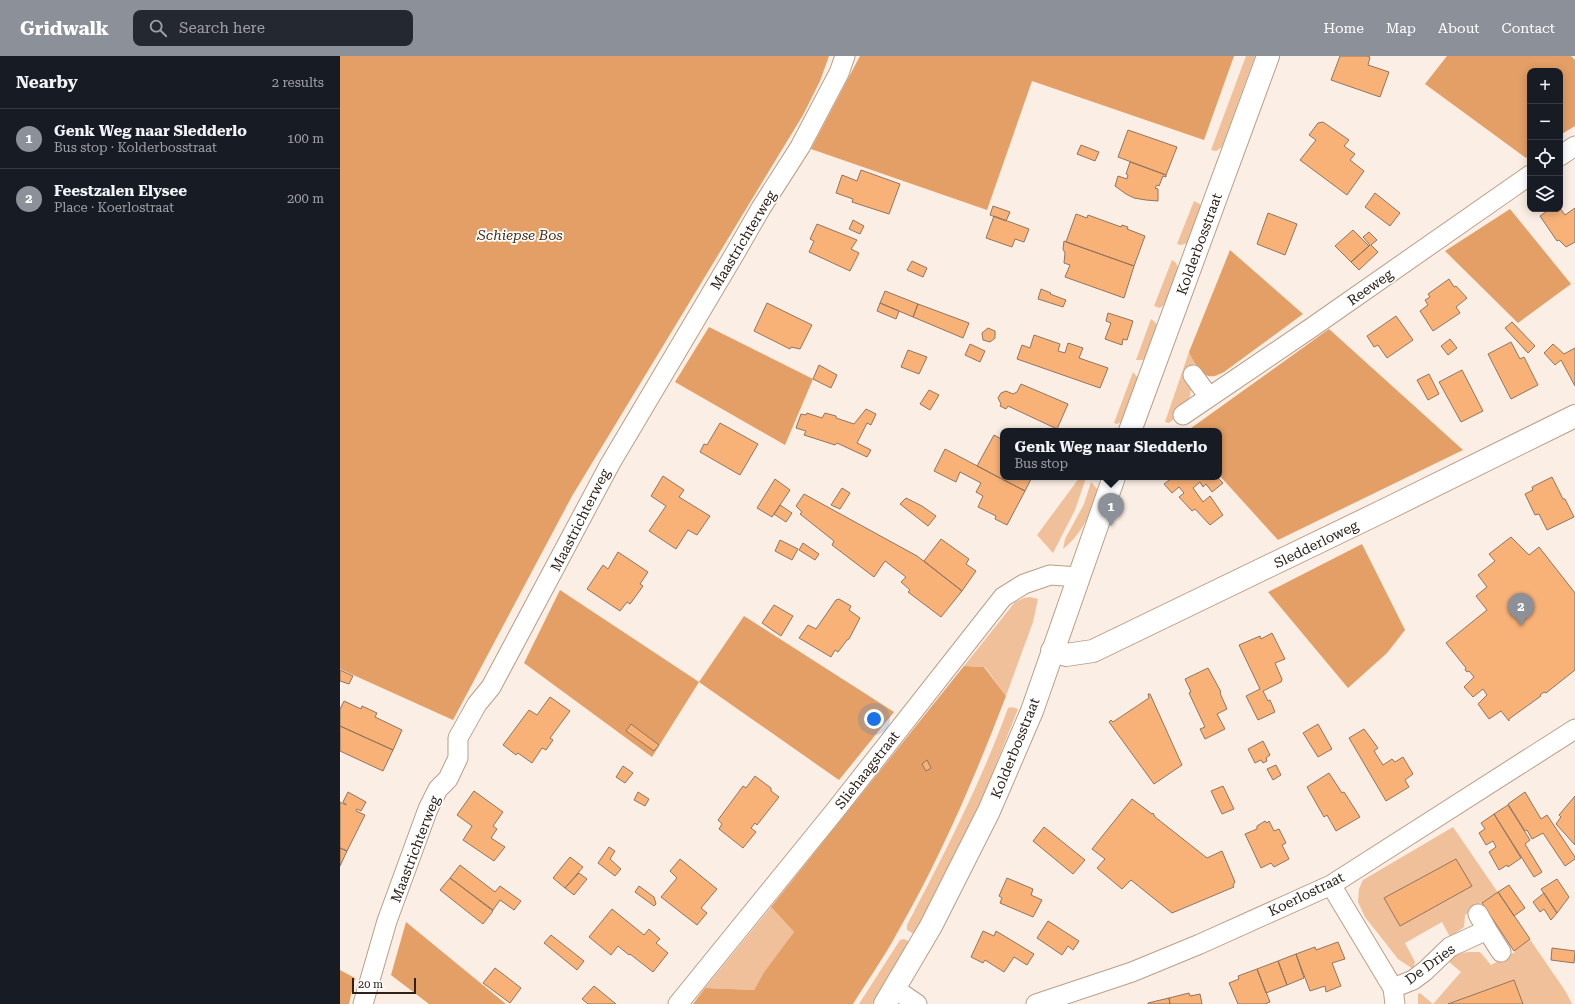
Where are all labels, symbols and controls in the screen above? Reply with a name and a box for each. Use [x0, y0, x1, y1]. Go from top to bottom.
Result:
search box [133, 10, 413, 46]
text: Gridwalk [20, 17, 109, 40]
icon: search [147, 17, 169, 39]
text: Search here [179, 19, 265, 37]
text: Home [1323, 20, 1364, 36]
text: Map [1386, 20, 1416, 36]
text: About [1438, 20, 1480, 36]
text: Contact [1502, 20, 1555, 36]
map controls [1527, 68, 1563, 212]
button: + [1527, 68, 1563, 104]
text: Nearby [16, 72, 78, 92]
text: 2 results [272, 75, 324, 90]
button: − [1527, 104, 1563, 140]
text: Genk Weg naar Sledderlo [54, 122, 247, 140]
text: 1 [25, 131, 33, 146]
text: 100 m [287, 131, 324, 146]
text: Bus stop · Kolderbosstraat [54, 140, 217, 155]
button: locate [1527, 140, 1563, 176]
button: layers [1527, 176, 1563, 212]
text: Feestzalen Elysee [54, 182, 187, 200]
street label: Maastrichterweg [707, 187, 779, 292]
text: 2 [25, 191, 33, 206]
text: 200 m [287, 191, 324, 206]
street label: Kolderbosstraat [1173, 191, 1225, 297]
text: Place · Koerlostraat [54, 200, 174, 215]
park label: Schiepse Bos [476, 227, 563, 243]
street label: Reeweg [1344, 266, 1396, 308]
popup [1000, 428, 1222, 480]
text: Genk Weg naar Sledderlo [1015, 438, 1207, 456]
text: Bus stop [1015, 456, 1068, 471]
street label: Maastrichterweg [547, 466, 613, 574]
pin: 1 [1098, 493, 1124, 526]
street label: Sledderloweg [1271, 517, 1361, 571]
pin: 2 [1508, 593, 1534, 626]
street label: Kolderbosstraat [988, 695, 1042, 801]
your location [864, 709, 884, 729]
street label: Sliehaagstraat [832, 728, 902, 812]
street label: Maastrichterweg [387, 793, 443, 905]
street label: Koerlostraat [1265, 869, 1347, 919]
street label: De Dries [1402, 940, 1458, 987]
scale bar [352, 976, 416, 995]
text: 20 m [358, 978, 383, 991]

